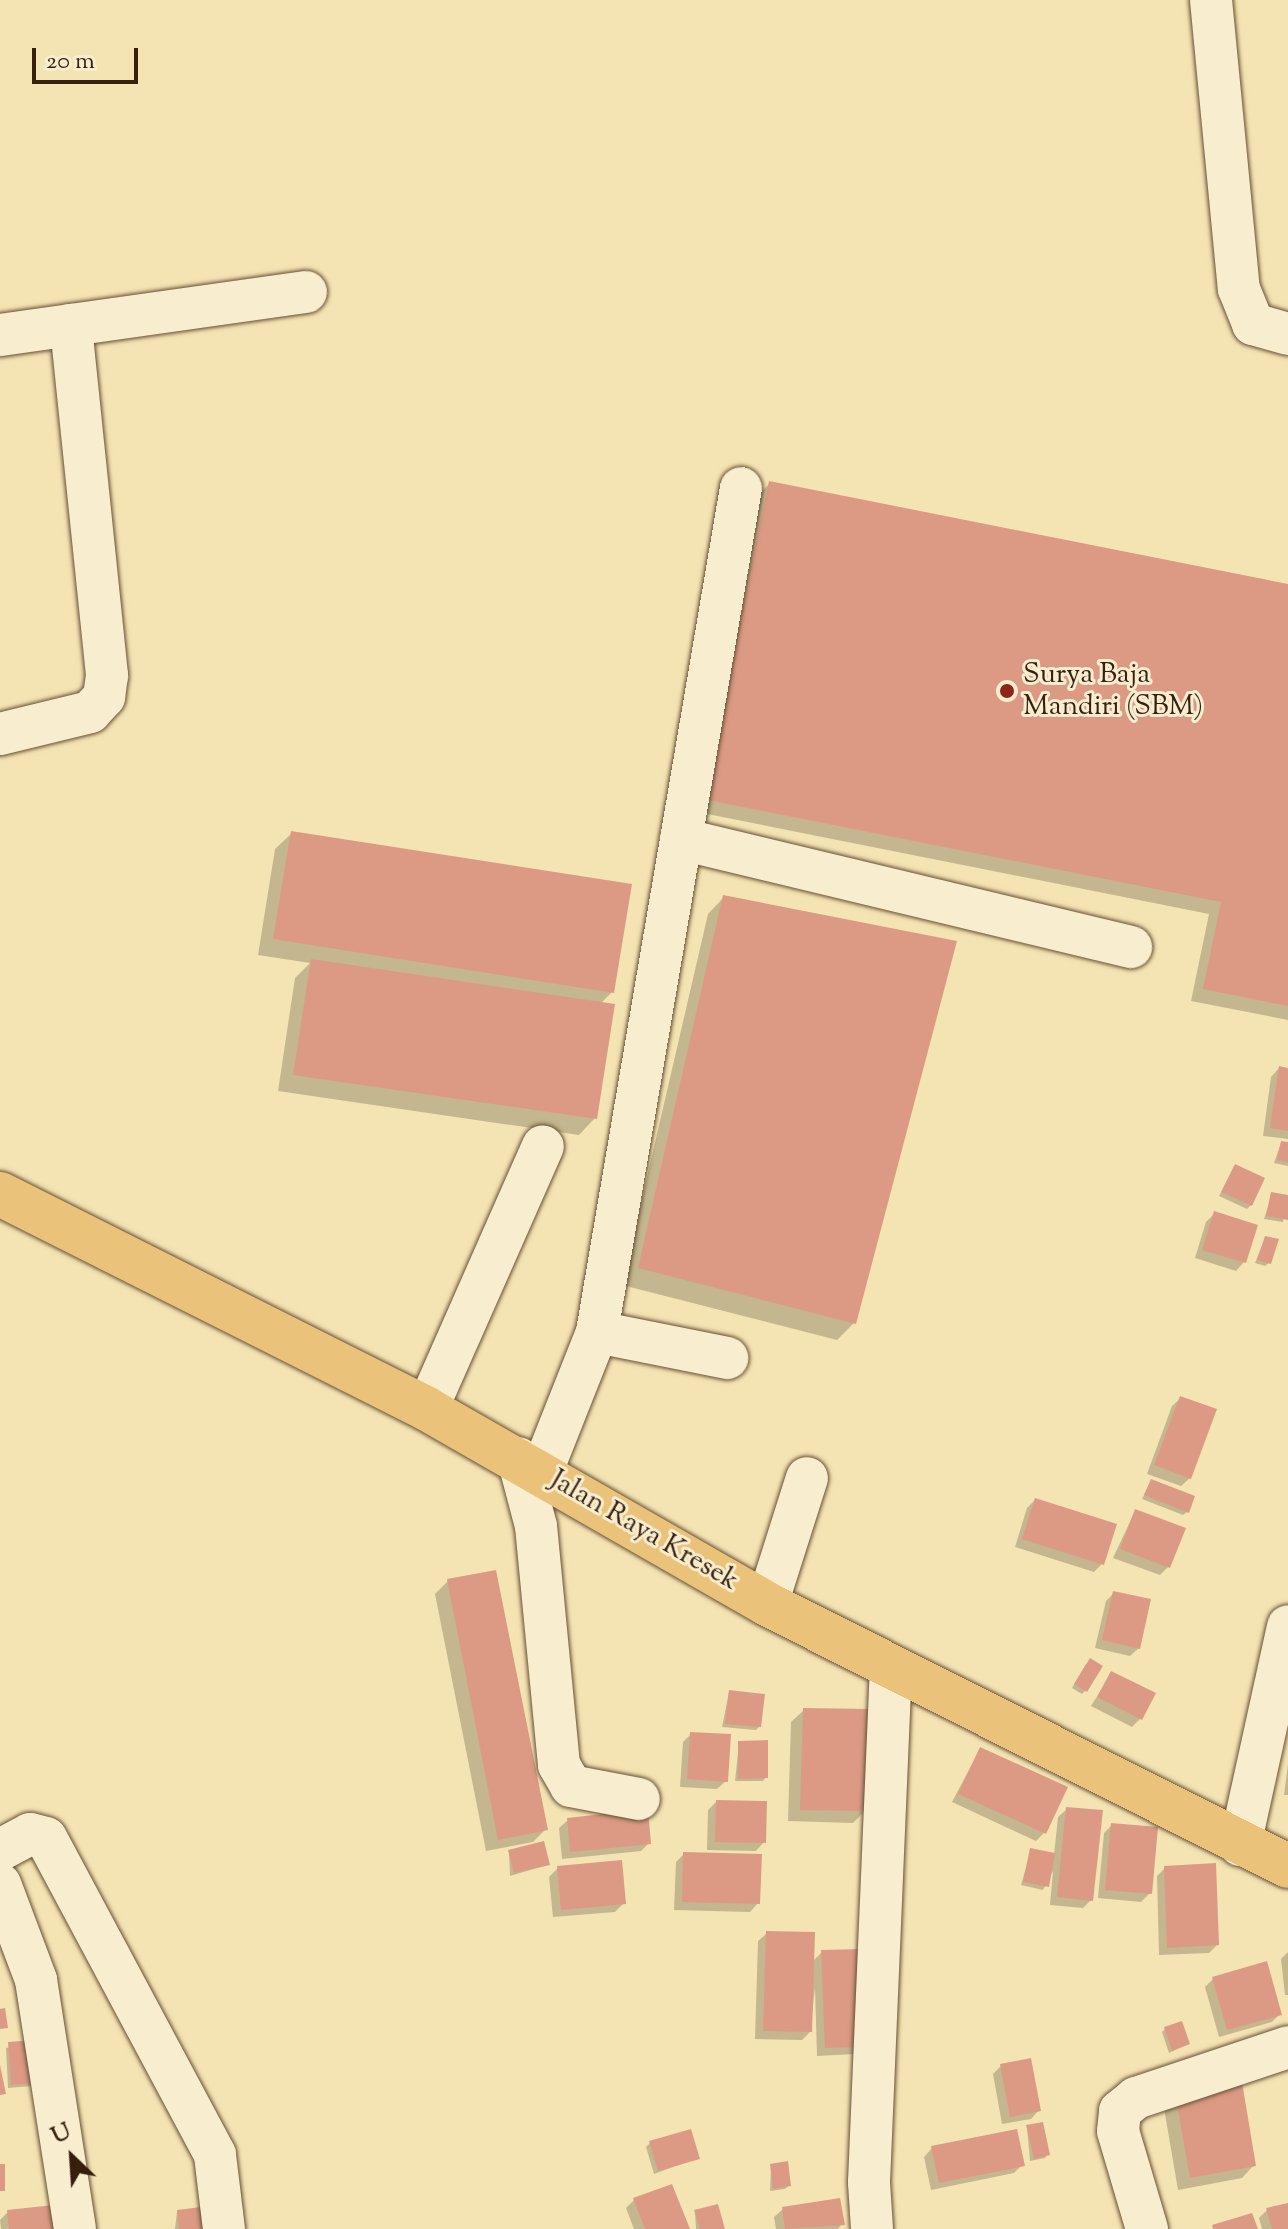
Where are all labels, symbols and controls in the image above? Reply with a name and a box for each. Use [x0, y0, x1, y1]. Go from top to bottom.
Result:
scale bar [36, 32, 142, 82]
text: 20 m [46, 45, 95, 79]
place label: Surya Baja Mandiri (SBM) [1023, 658, 1203, 724]
marker: Surya Baja Mandiri (SBM) [998, 682, 1016, 700]
street label: Jalan Raya Kresek [544, 1463, 744, 1599]
north arrow [32, 2117, 112, 2197]
text: U [47, 2117, 77, 2154]

